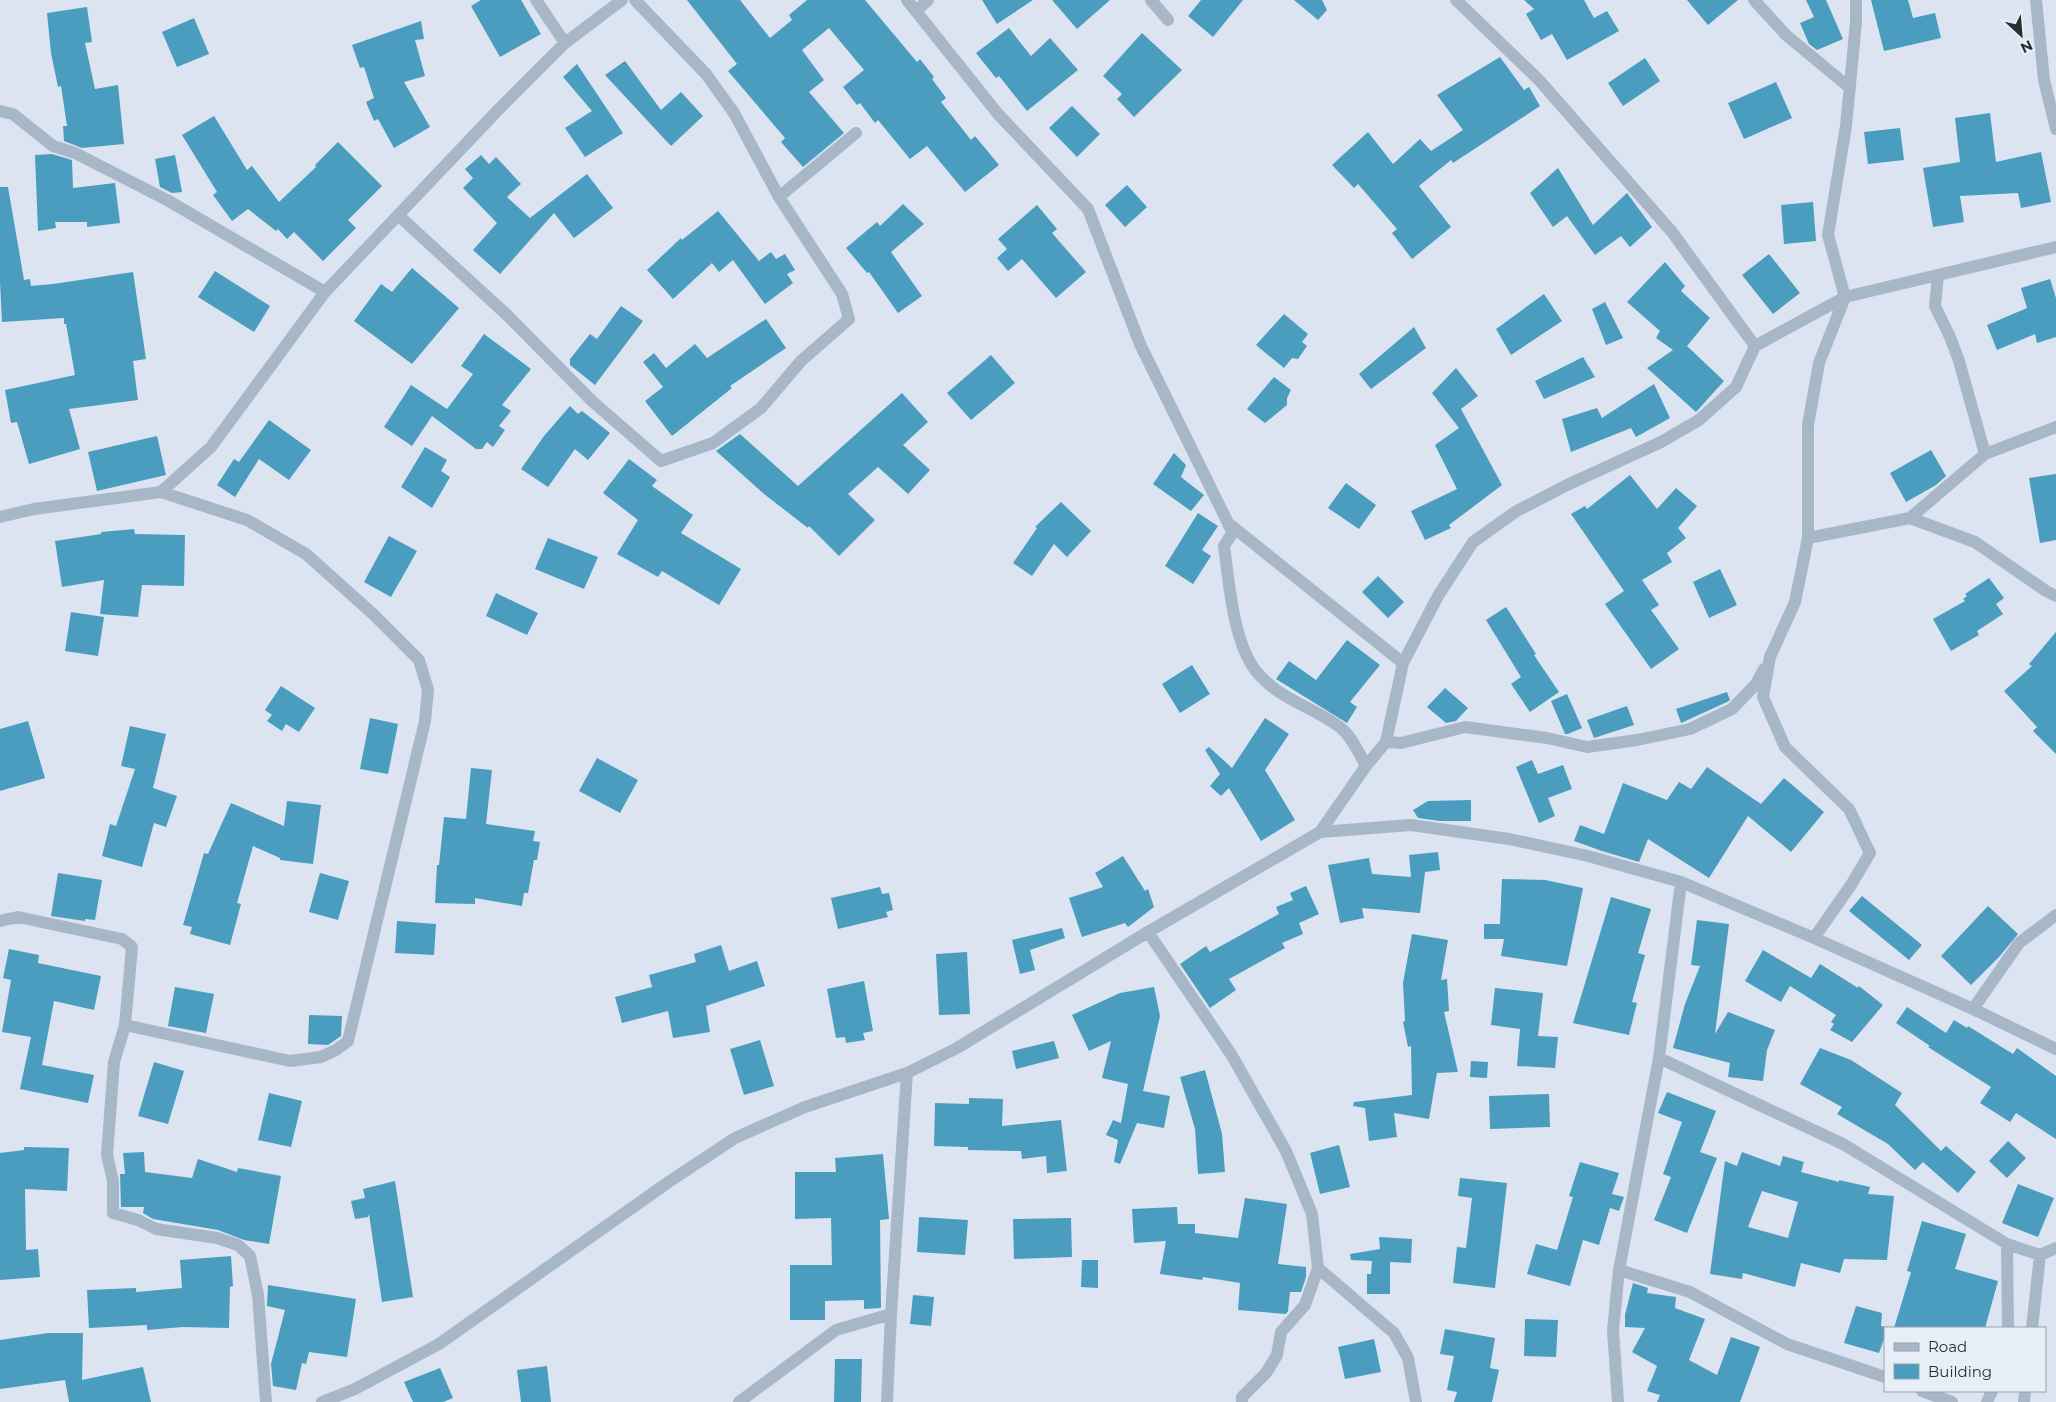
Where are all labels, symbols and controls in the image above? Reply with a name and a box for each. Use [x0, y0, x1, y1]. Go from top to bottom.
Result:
north arrow [1996, 10, 2046, 60]
text: N [2018, 36, 2036, 57]
legend [1884, 1327, 2046, 1392]
text: Road [1928, 1337, 1967, 1356]
text: Building [1928, 1362, 1992, 1381]

